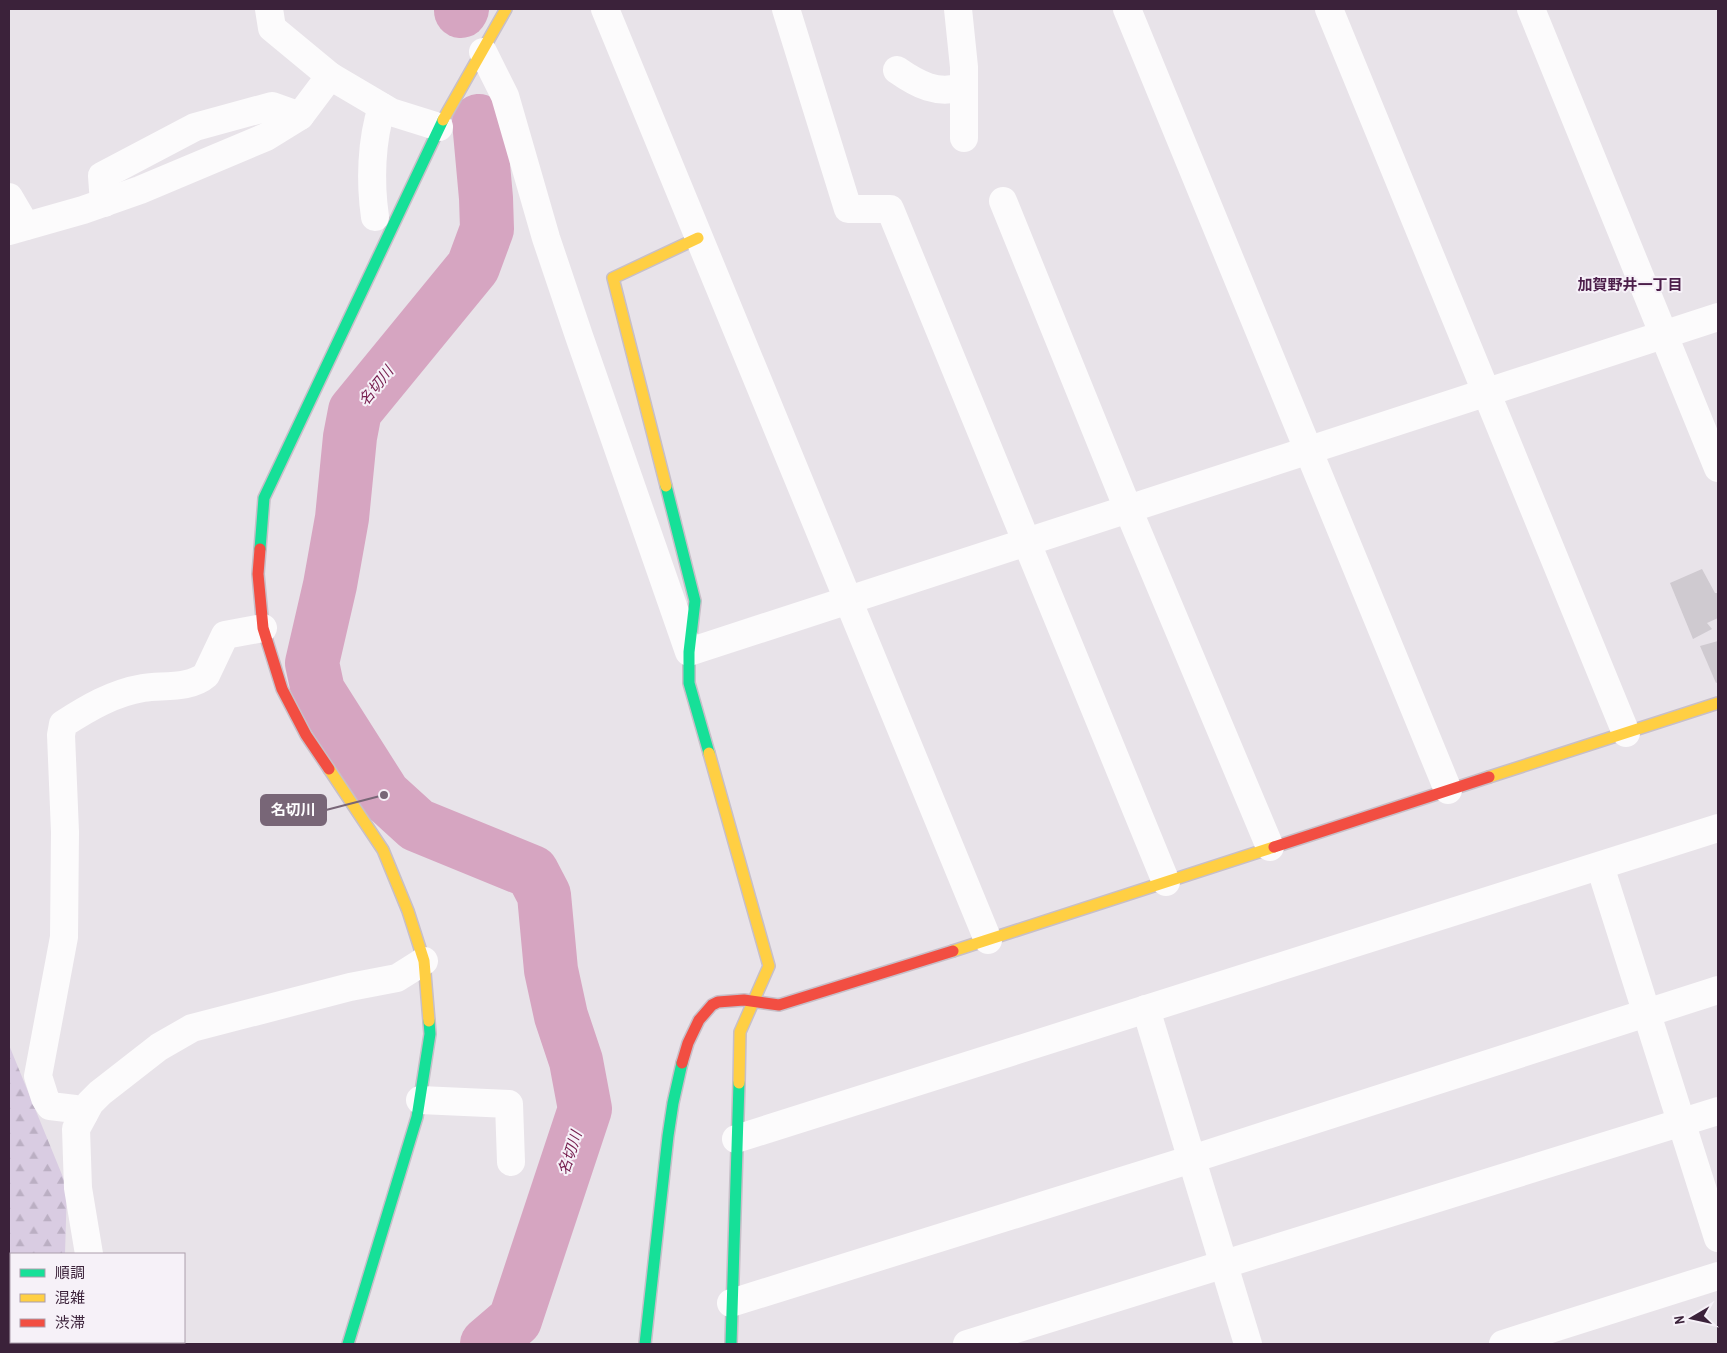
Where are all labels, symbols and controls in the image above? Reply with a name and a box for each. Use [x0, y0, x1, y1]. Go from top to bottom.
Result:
district label: 加賀野井一丁目 [1577, 274, 1683, 295]
water label: 名切川 [353, 360, 399, 410]
callout: 名切川 [261, 795, 326, 825]
text: 名切川 [270, 799, 316, 820]
water label: 名切川 [553, 1126, 587, 1177]
legend [10, 1253, 185, 1343]
text: 順調 [55, 1262, 85, 1283]
text: 混雑 [55, 1287, 85, 1308]
north arrow [1667, 1293, 1717, 1343]
text: 渋滞 [55, 1312, 85, 1333]
text: N [1670, 1315, 1689, 1326]

